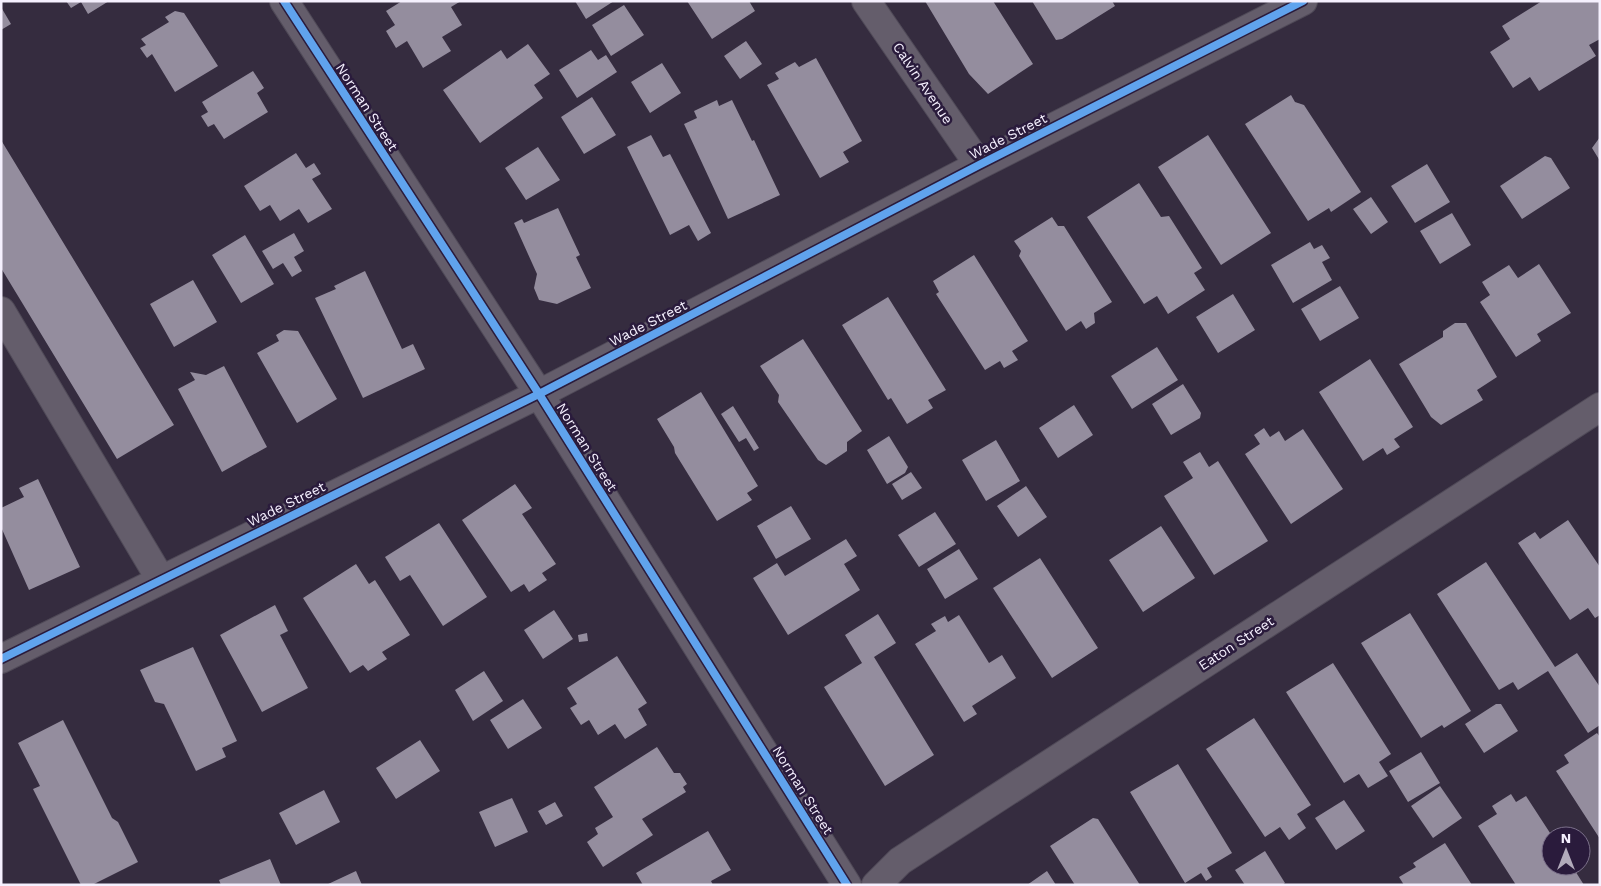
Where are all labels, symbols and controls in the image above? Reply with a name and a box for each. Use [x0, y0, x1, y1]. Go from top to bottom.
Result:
street label: Calvin Avenue [890, 39, 956, 127]
street label: Norman Street [333, 60, 401, 154]
street label: Wade Street [967, 110, 1049, 162]
street label: Wade Street [607, 297, 689, 349]
street label: Norman Street [553, 400, 621, 494]
street label: Wade Street [244, 478, 328, 530]
street label: Eaton Street [1195, 613, 1277, 673]
street label: Norman Street [769, 743, 837, 837]
north arrow [1541, 826, 1591, 876]
text: N [1561, 830, 1571, 846]

